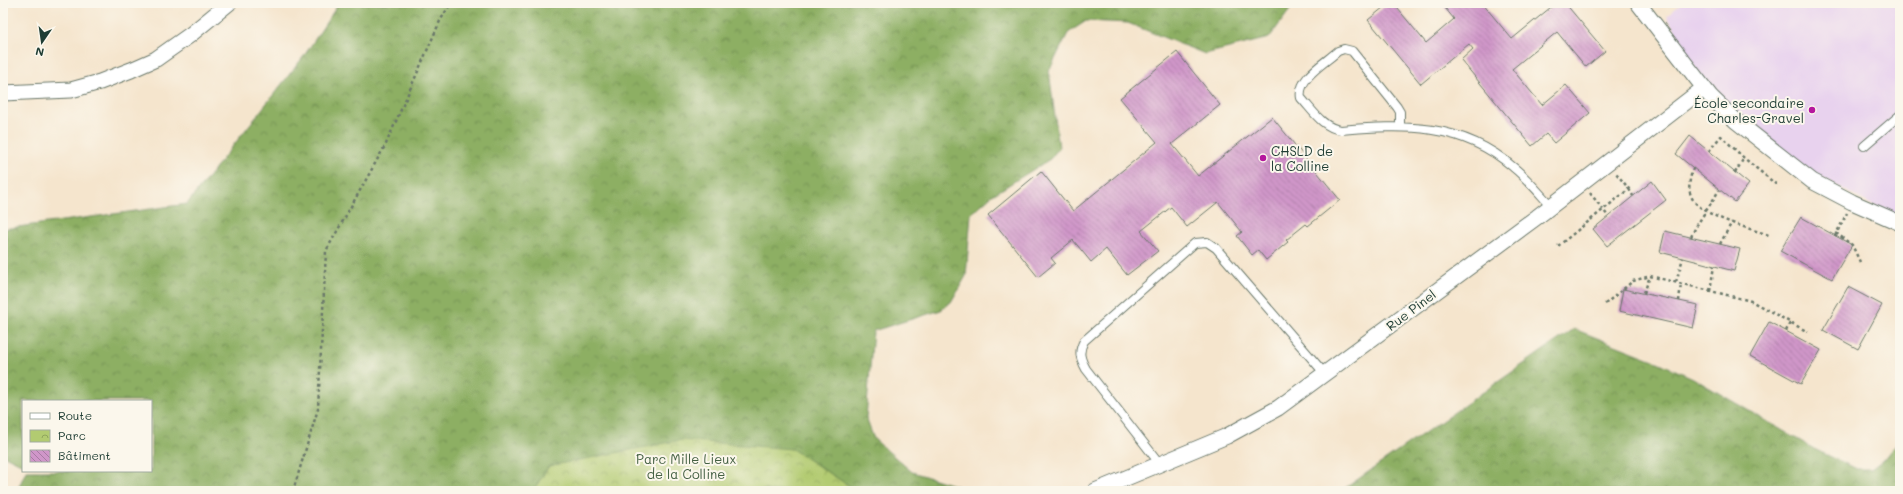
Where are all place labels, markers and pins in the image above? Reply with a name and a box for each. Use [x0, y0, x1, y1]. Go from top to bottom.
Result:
place label: École secondaire Charles-Gravel [1694, 94, 1804, 126]
marker: École secondaire Charles-Gravel [1807, 105, 1817, 115]
place label: CHSLD de la Colline [1271, 142, 1333, 174]
marker: CHSLD de la Colline [1258, 153, 1268, 163]

